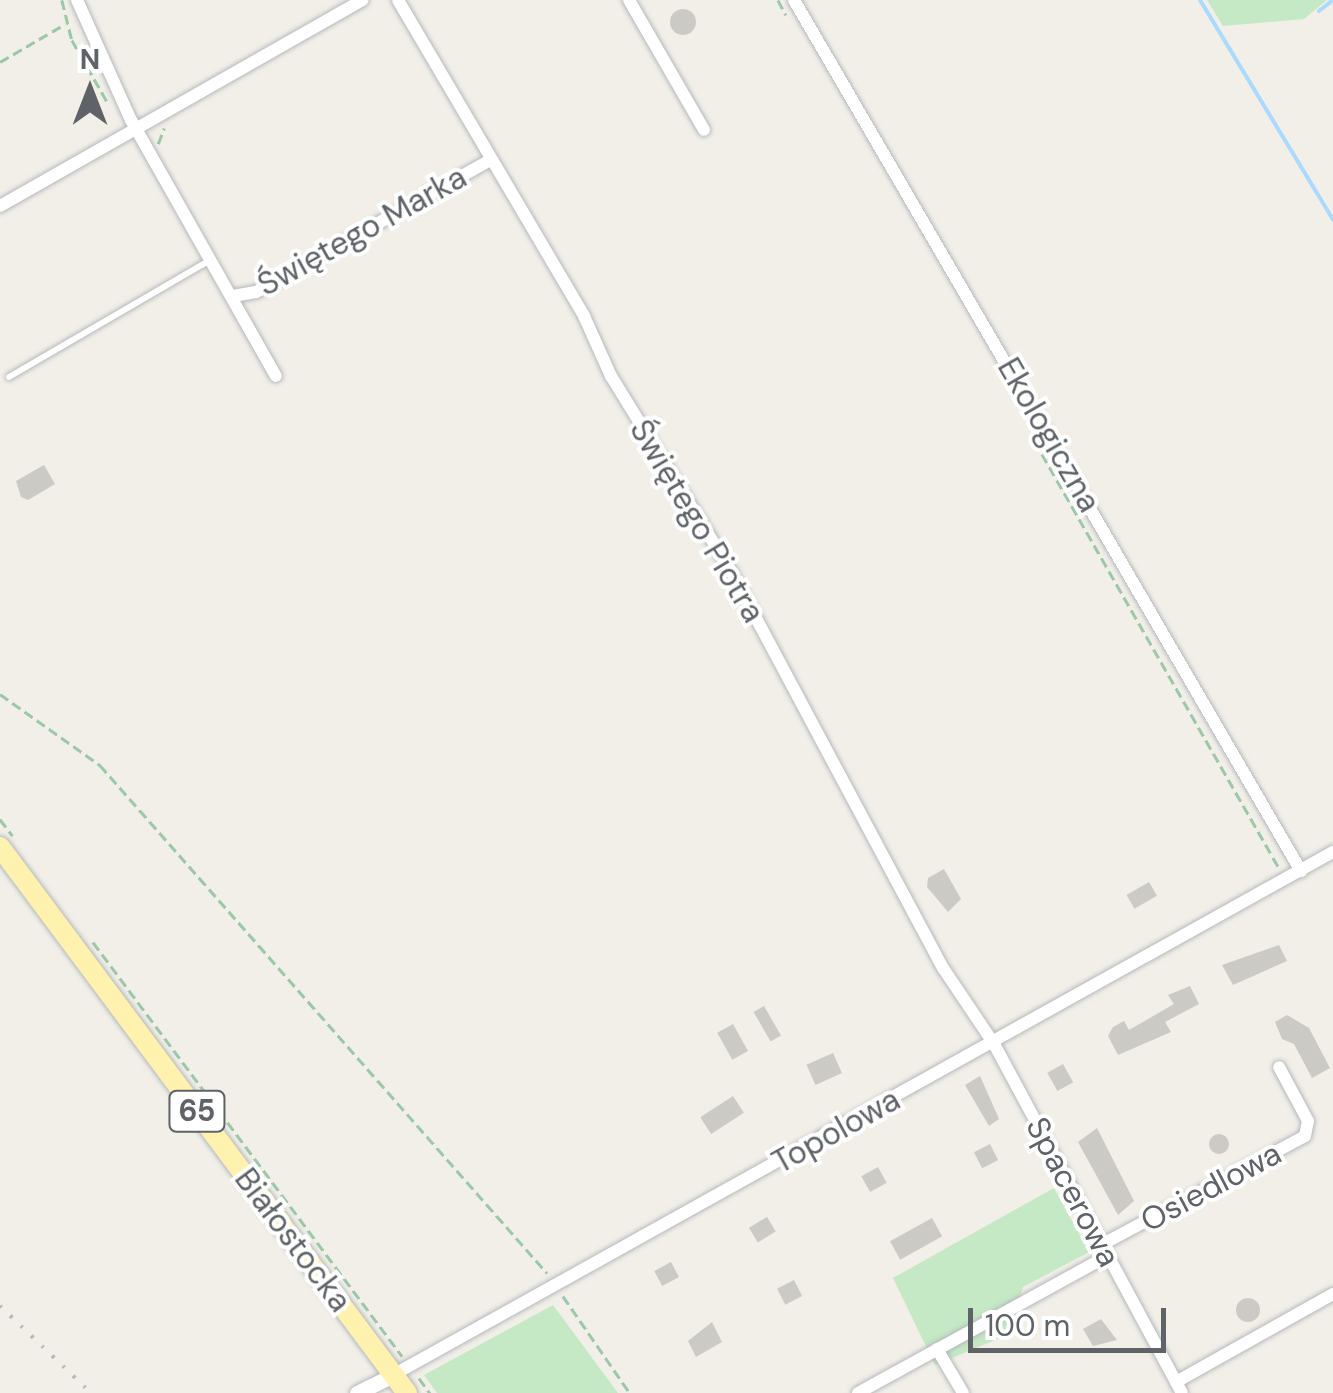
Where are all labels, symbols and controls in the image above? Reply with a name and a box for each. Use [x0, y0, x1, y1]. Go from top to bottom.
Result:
north arrow [40, 40, 140, 140]
text: N [80, 41, 100, 78]
street label: Świętego Marka [251, 158, 473, 304]
street label: Ekologiczna [989, 351, 1109, 519]
street label: Świętego Piotra [621, 413, 773, 629]
street label: Topolowa [766, 1080, 906, 1182]
road number: 65 [167, 1086, 227, 1136]
street label: Spacerowa [1018, 1111, 1128, 1273]
street label: Osiedlowa [1134, 1134, 1288, 1240]
street label: Białostocka [227, 1161, 359, 1319]
scale bar [973, 1288, 1170, 1350]
text: 100 m [985, 1306, 1070, 1345]

